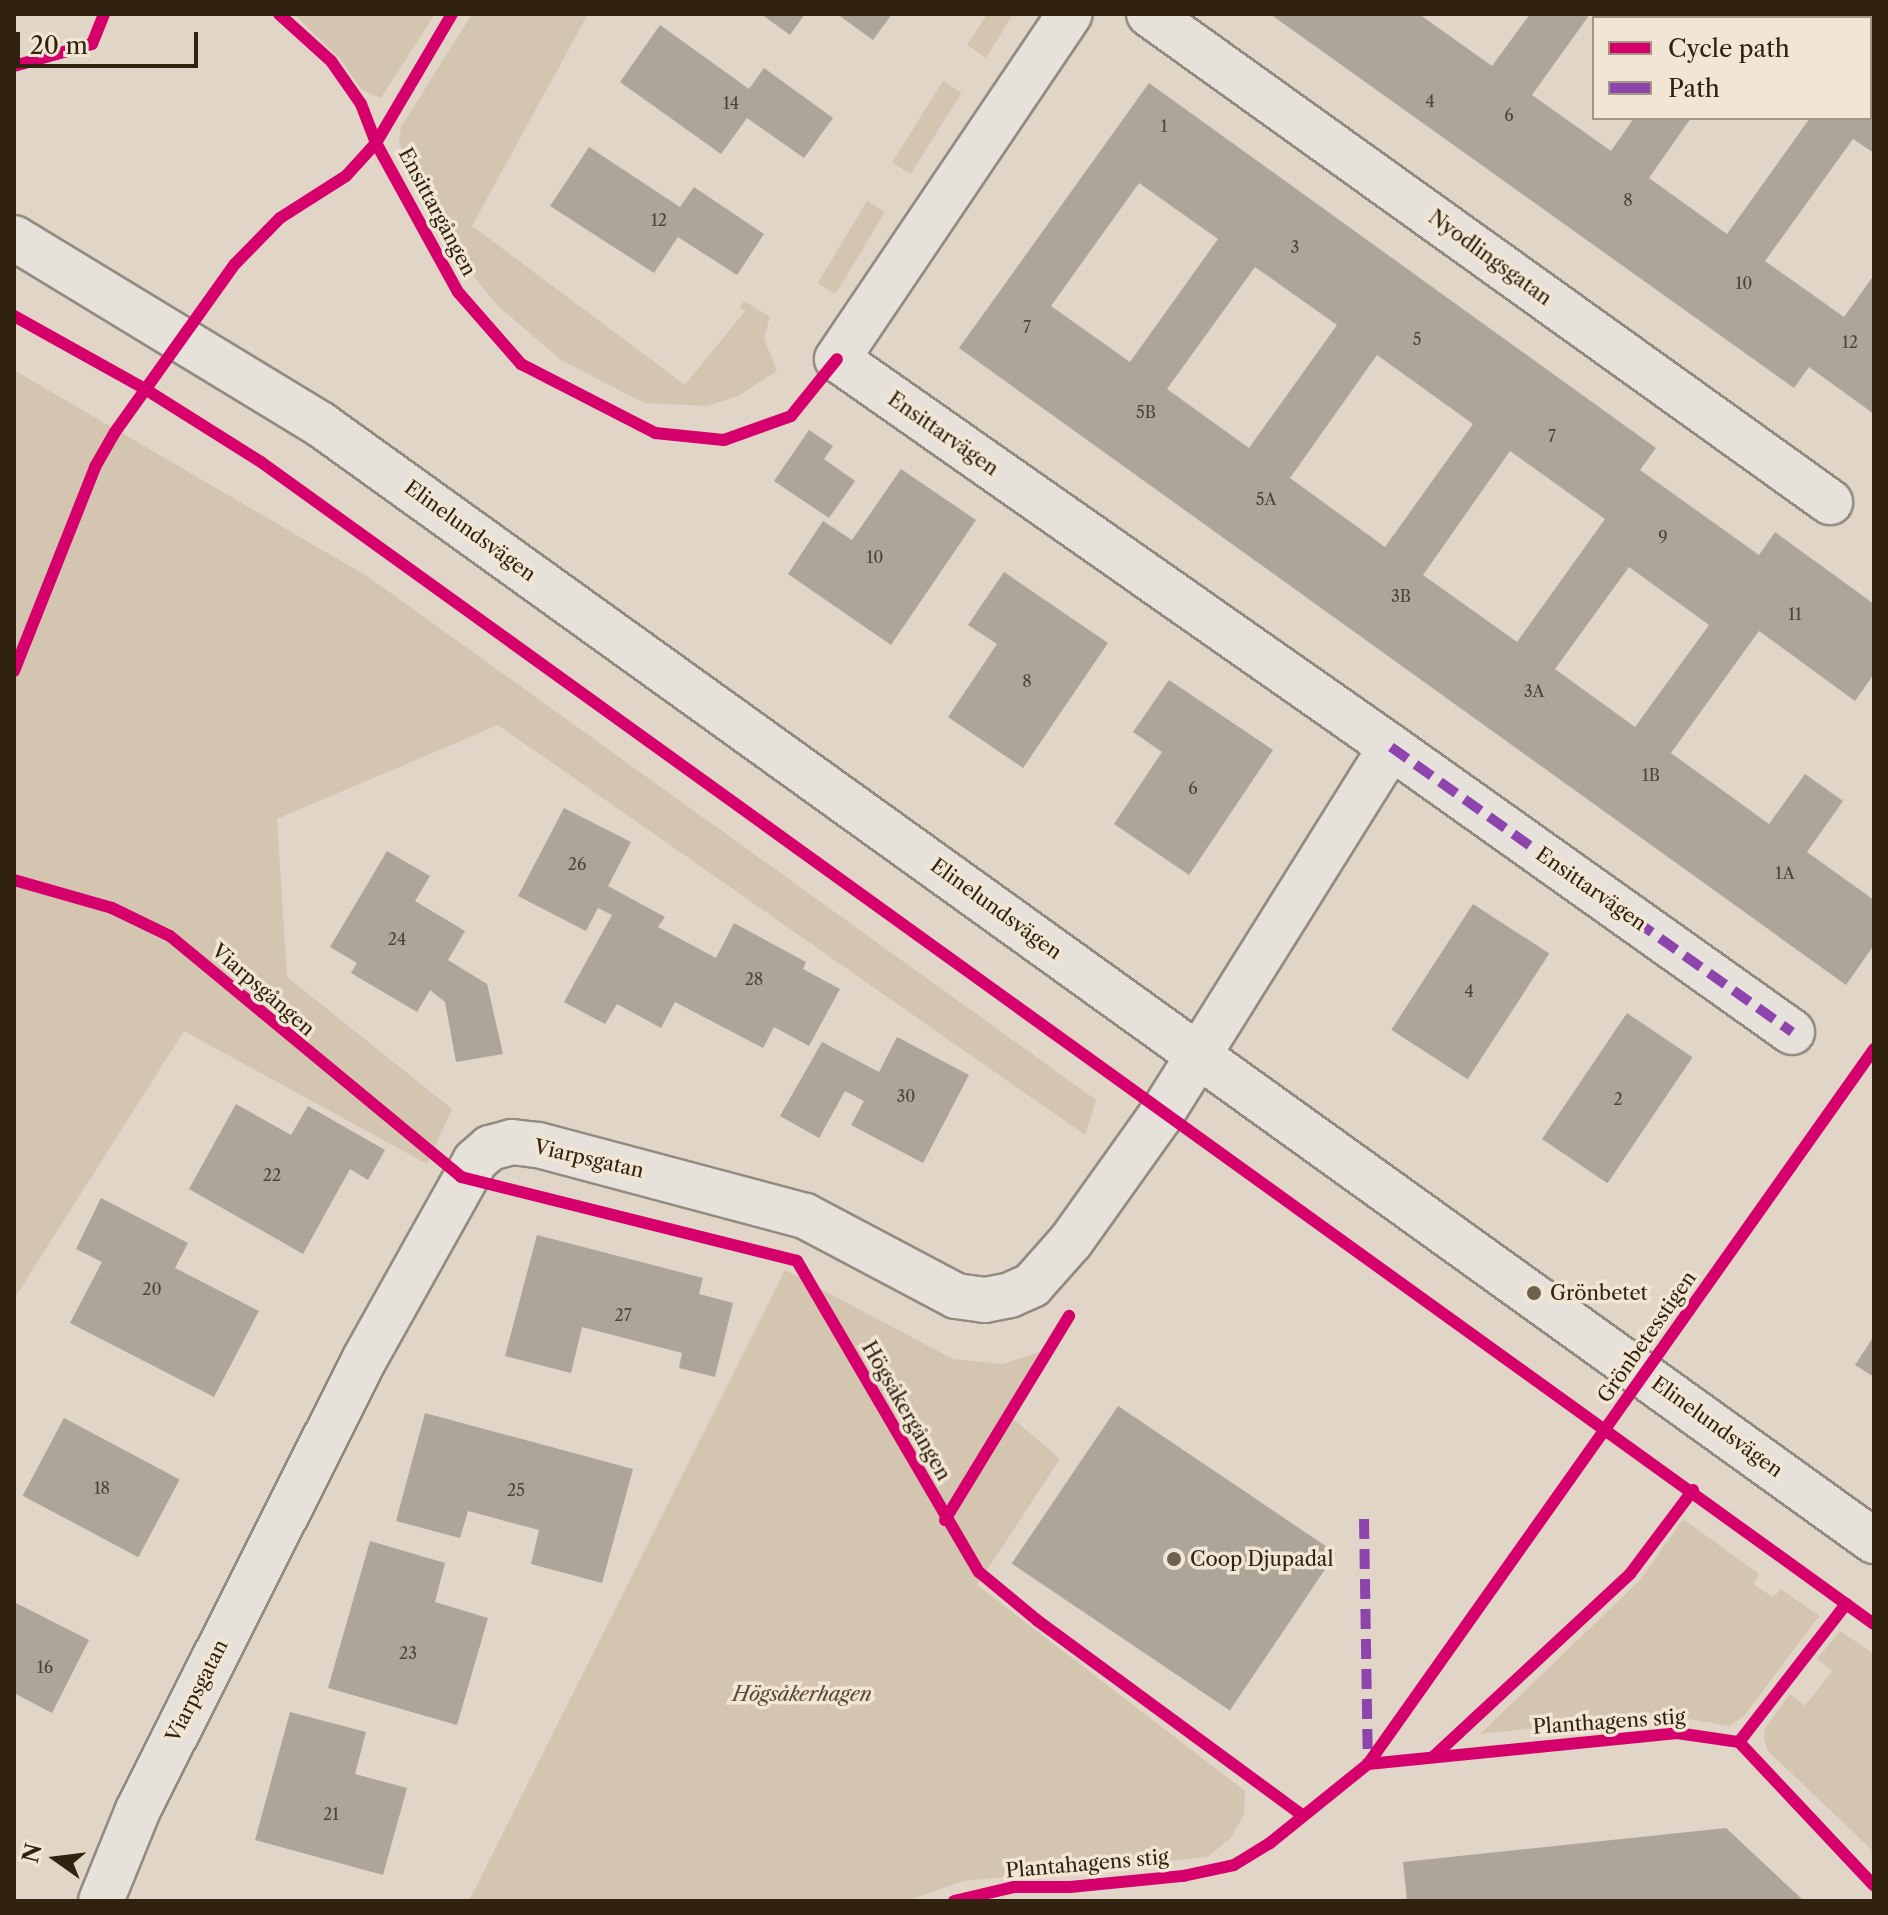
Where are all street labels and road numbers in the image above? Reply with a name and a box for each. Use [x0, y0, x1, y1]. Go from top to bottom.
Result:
street label: Ensittargången [393, 144, 481, 280]
street label: Nyodlingsgatan [1424, 205, 1556, 311]
street label: Ensittarvägen [883, 387, 1003, 481]
street label: Elinelundsvägen [400, 475, 540, 587]
street label: Ensittarvägen [1531, 842, 1651, 936]
street label: Elinelundsvägen [926, 853, 1066, 965]
street label: Viarpsgången [207, 939, 319, 1041]
street label: Viarpsgatan [532, 1135, 646, 1183]
street label: Grönbetesstigen [1593, 1267, 1701, 1407]
street label: Högsåkergången [856, 1337, 956, 1485]
street label: Elinelundsvägen [1647, 1371, 1787, 1483]
street label: Viarpsgatan [161, 1636, 233, 1746]
street label: Planthagens stig [1532, 1705, 1686, 1739]
street label: Plantahagens stig [1005, 1845, 1169, 1883]

